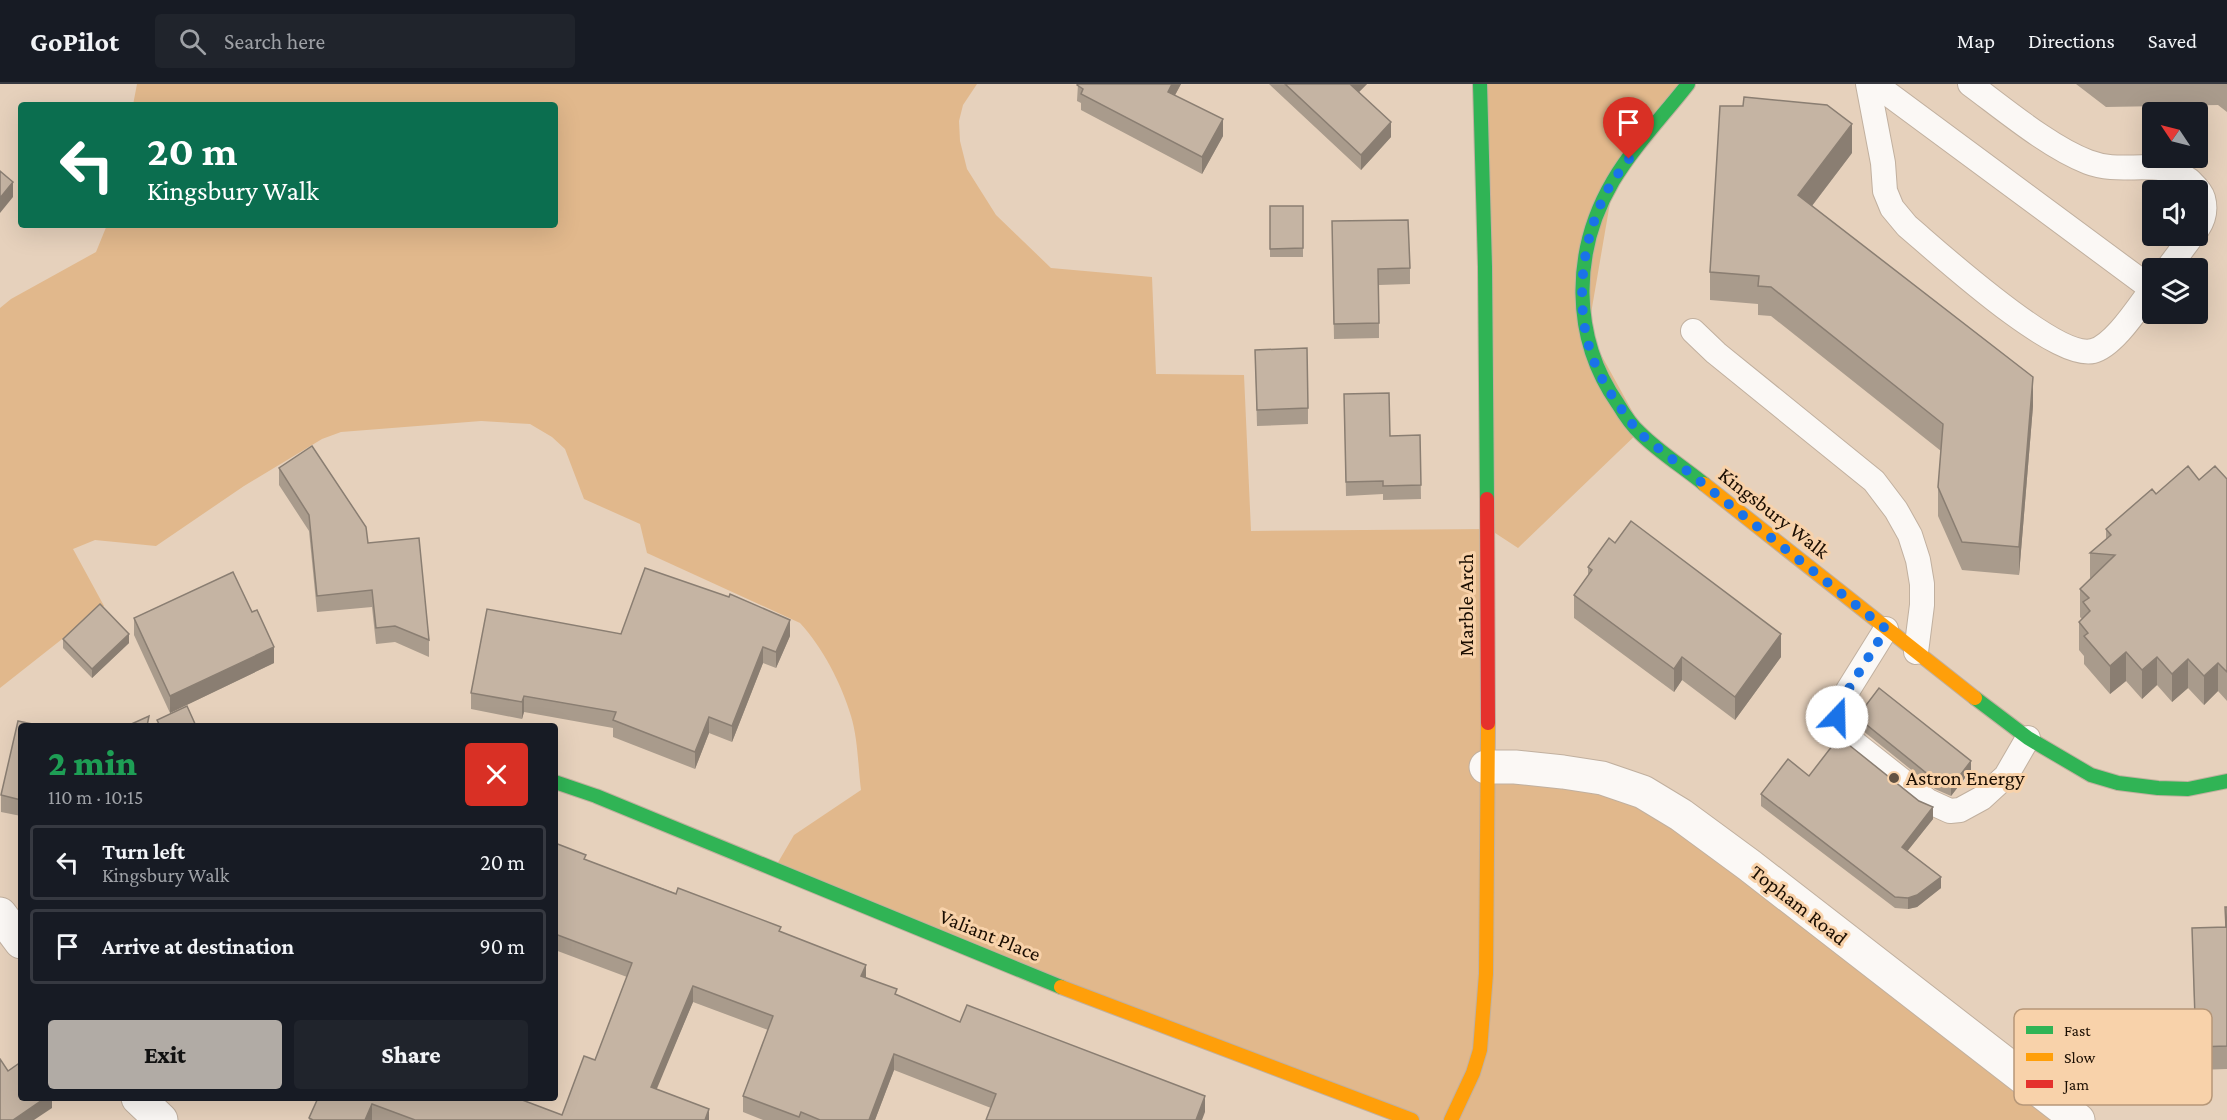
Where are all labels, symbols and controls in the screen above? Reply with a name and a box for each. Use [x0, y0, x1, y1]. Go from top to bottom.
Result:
search box [155, 14, 575, 68]
icon: search [176, 25, 209, 58]
text: GoPilot [30, 26, 119, 57]
text: Search here [224, 29, 325, 54]
text: Map [1957, 29, 1995, 53]
text: Directions [2028, 29, 2115, 53]
text: Saved [2148, 29, 2197, 53]
pin [1603, 97, 1654, 159]
north arrow [2142, 102, 2208, 168]
map controls [2142, 102, 2208, 324]
icon: arrive [1612, 106, 1645, 139]
icon: left [48, 126, 126, 204]
text: 20 m [147, 127, 238, 174]
text: Kingsbury Walk [147, 176, 319, 206]
button: sound [2142, 180, 2208, 246]
button: layers [2142, 258, 2208, 324]
street label: Kingsbury Walk [1714, 462, 1834, 564]
street label: Marble Arch [1454, 554, 1478, 656]
position arrow [1805, 685, 1869, 749]
text: 2 min [48, 743, 137, 783]
button: close [465, 743, 528, 806]
place label: Astron Energy [1906, 766, 2025, 790]
marker: Astron Energy [1887, 771, 1901, 785]
text: 110 m · 10:15 [48, 786, 143, 808]
text: Turn left [102, 839, 185, 864]
icon: left [51, 846, 84, 879]
text: 20 m [480, 850, 525, 875]
street label: Topham Road [1746, 860, 1852, 950]
text: Kingsbury Walk [102, 864, 229, 886]
street label: Valiant Place [936, 904, 1044, 966]
icon: arrive [51, 930, 84, 963]
text: Arrive at destination [102, 934, 294, 959]
text: 90 m [480, 934, 525, 959]
legend [2014, 1009, 2212, 1105]
button: Exit [48, 1020, 282, 1089]
button: Share [294, 1020, 528, 1089]
text: Fast [2064, 1022, 2091, 1039]
text: Slow [2064, 1049, 2096, 1066]
text: Jam [2062, 1076, 2089, 1094]

